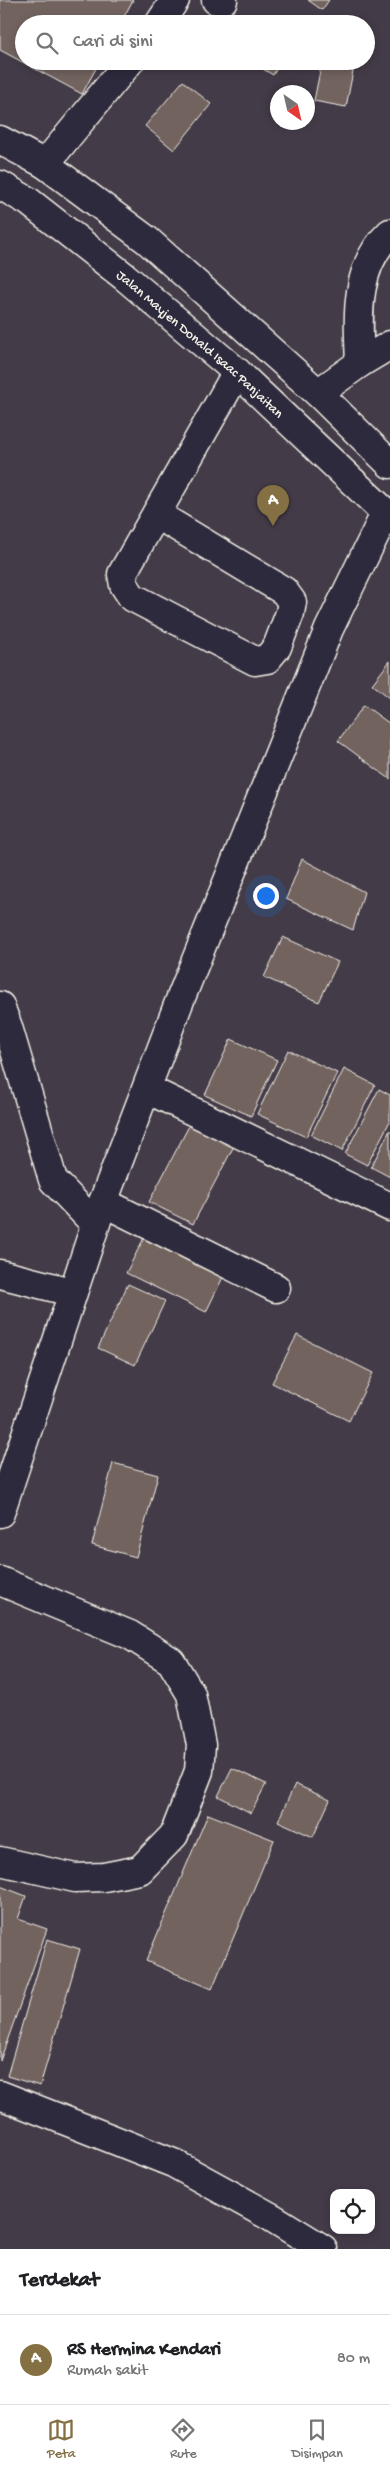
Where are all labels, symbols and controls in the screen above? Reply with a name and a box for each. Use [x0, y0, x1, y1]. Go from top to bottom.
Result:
search box [15, 15, 375, 70]
icon: search [33, 29, 61, 57]
text: Cari di sini [73, 31, 153, 54]
north arrow [270, 85, 315, 130]
street label: Jalan Mayjen Donald Isaac Panjaitan [112, 267, 286, 423]
pin: A [257, 485, 289, 526]
your location [253, 883, 279, 909]
map controls [330, 2189, 375, 2234]
button: locate [330, 2189, 375, 2234]
text: Terdekat [20, 2269, 99, 2294]
text: RS Hermina Kendari [67, 2339, 221, 2362]
text: A [31, 2350, 41, 2369]
text: 80 m [337, 2350, 370, 2369]
text: Rumah sakit [67, 2362, 147, 2381]
tab: Peta [47, 2416, 75, 2463]
tab: Rute [169, 2416, 197, 2463]
tab: Disimpan [291, 2416, 343, 2463]

